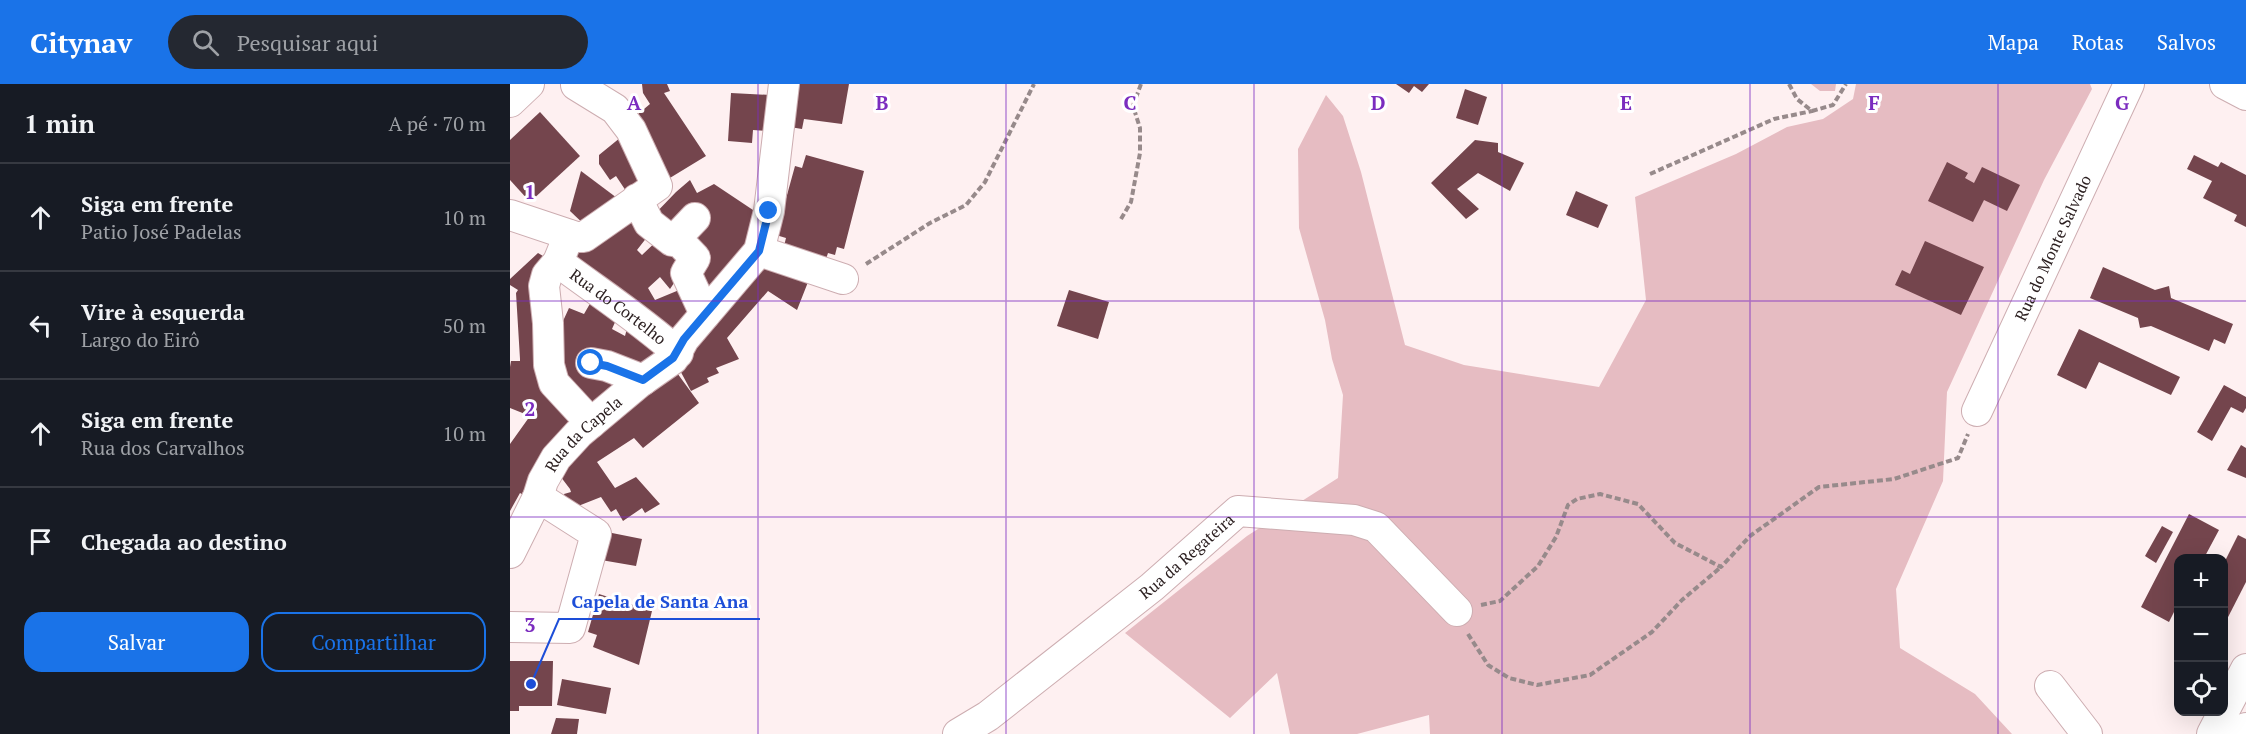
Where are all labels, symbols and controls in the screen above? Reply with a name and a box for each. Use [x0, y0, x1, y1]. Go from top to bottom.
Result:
search box [168, 15, 588, 69]
text: Citynav [30, 24, 132, 61]
icon: search [189, 26, 222, 59]
text: Pesquisar aqui [237, 28, 378, 57]
text: Mapa [1988, 28, 2039, 56]
text: Rotas [2072, 28, 2124, 56]
text: Salvos [2157, 28, 2216, 56]
text: A [627, 89, 642, 116]
text: B [876, 89, 889, 116]
text: C [1123, 89, 1137, 116]
text: D [1371, 89, 1385, 116]
text: E [1620, 89, 1632, 116]
text: F [1868, 89, 1880, 116]
text: G [2115, 89, 2129, 116]
text: 1 min [24, 106, 95, 140]
text: A pé · 70 m [389, 110, 486, 137]
street label: Rua do Monte Salvado [2009, 171, 2096, 324]
text: 1 [524, 178, 536, 205]
text: Siga em frente [81, 189, 233, 218]
route end [755, 197, 781, 223]
icon: ahead [24, 201, 57, 234]
text: 10 m [443, 204, 486, 231]
text: Patio José Padelas [81, 218, 242, 245]
street label: Rua do Cortelho [566, 263, 671, 350]
text: Vire à esquerda [81, 297, 245, 326]
icon: left [24, 309, 57, 342]
text: 50 m [443, 312, 486, 339]
text: Largo do Eirô [81, 326, 200, 353]
route start [577, 349, 603, 375]
street label: Rua da Capela [539, 391, 626, 476]
text: 2 [524, 395, 536, 422]
text: Siga em frente [81, 405, 233, 434]
icon: ahead [24, 417, 57, 450]
text: 10 m [443, 420, 486, 447]
text: Rua dos Carvalhos [81, 434, 245, 461]
street label: Rua da Regateira [1135, 508, 1239, 604]
icon: arrive [24, 525, 57, 558]
text: Chegada ao destino [81, 527, 287, 556]
map controls [2174, 554, 2228, 716]
button: + [2174, 554, 2228, 608]
callout: Capela de Santa Ana [559, 583, 760, 619]
text: Capela de Santa Ana [572, 589, 748, 613]
button: − [2174, 608, 2228, 662]
text: 3 [524, 611, 536, 638]
button: Salvar [24, 612, 249, 672]
button: Compartilhar [261, 612, 486, 672]
button: locate [2174, 662, 2228, 716]

